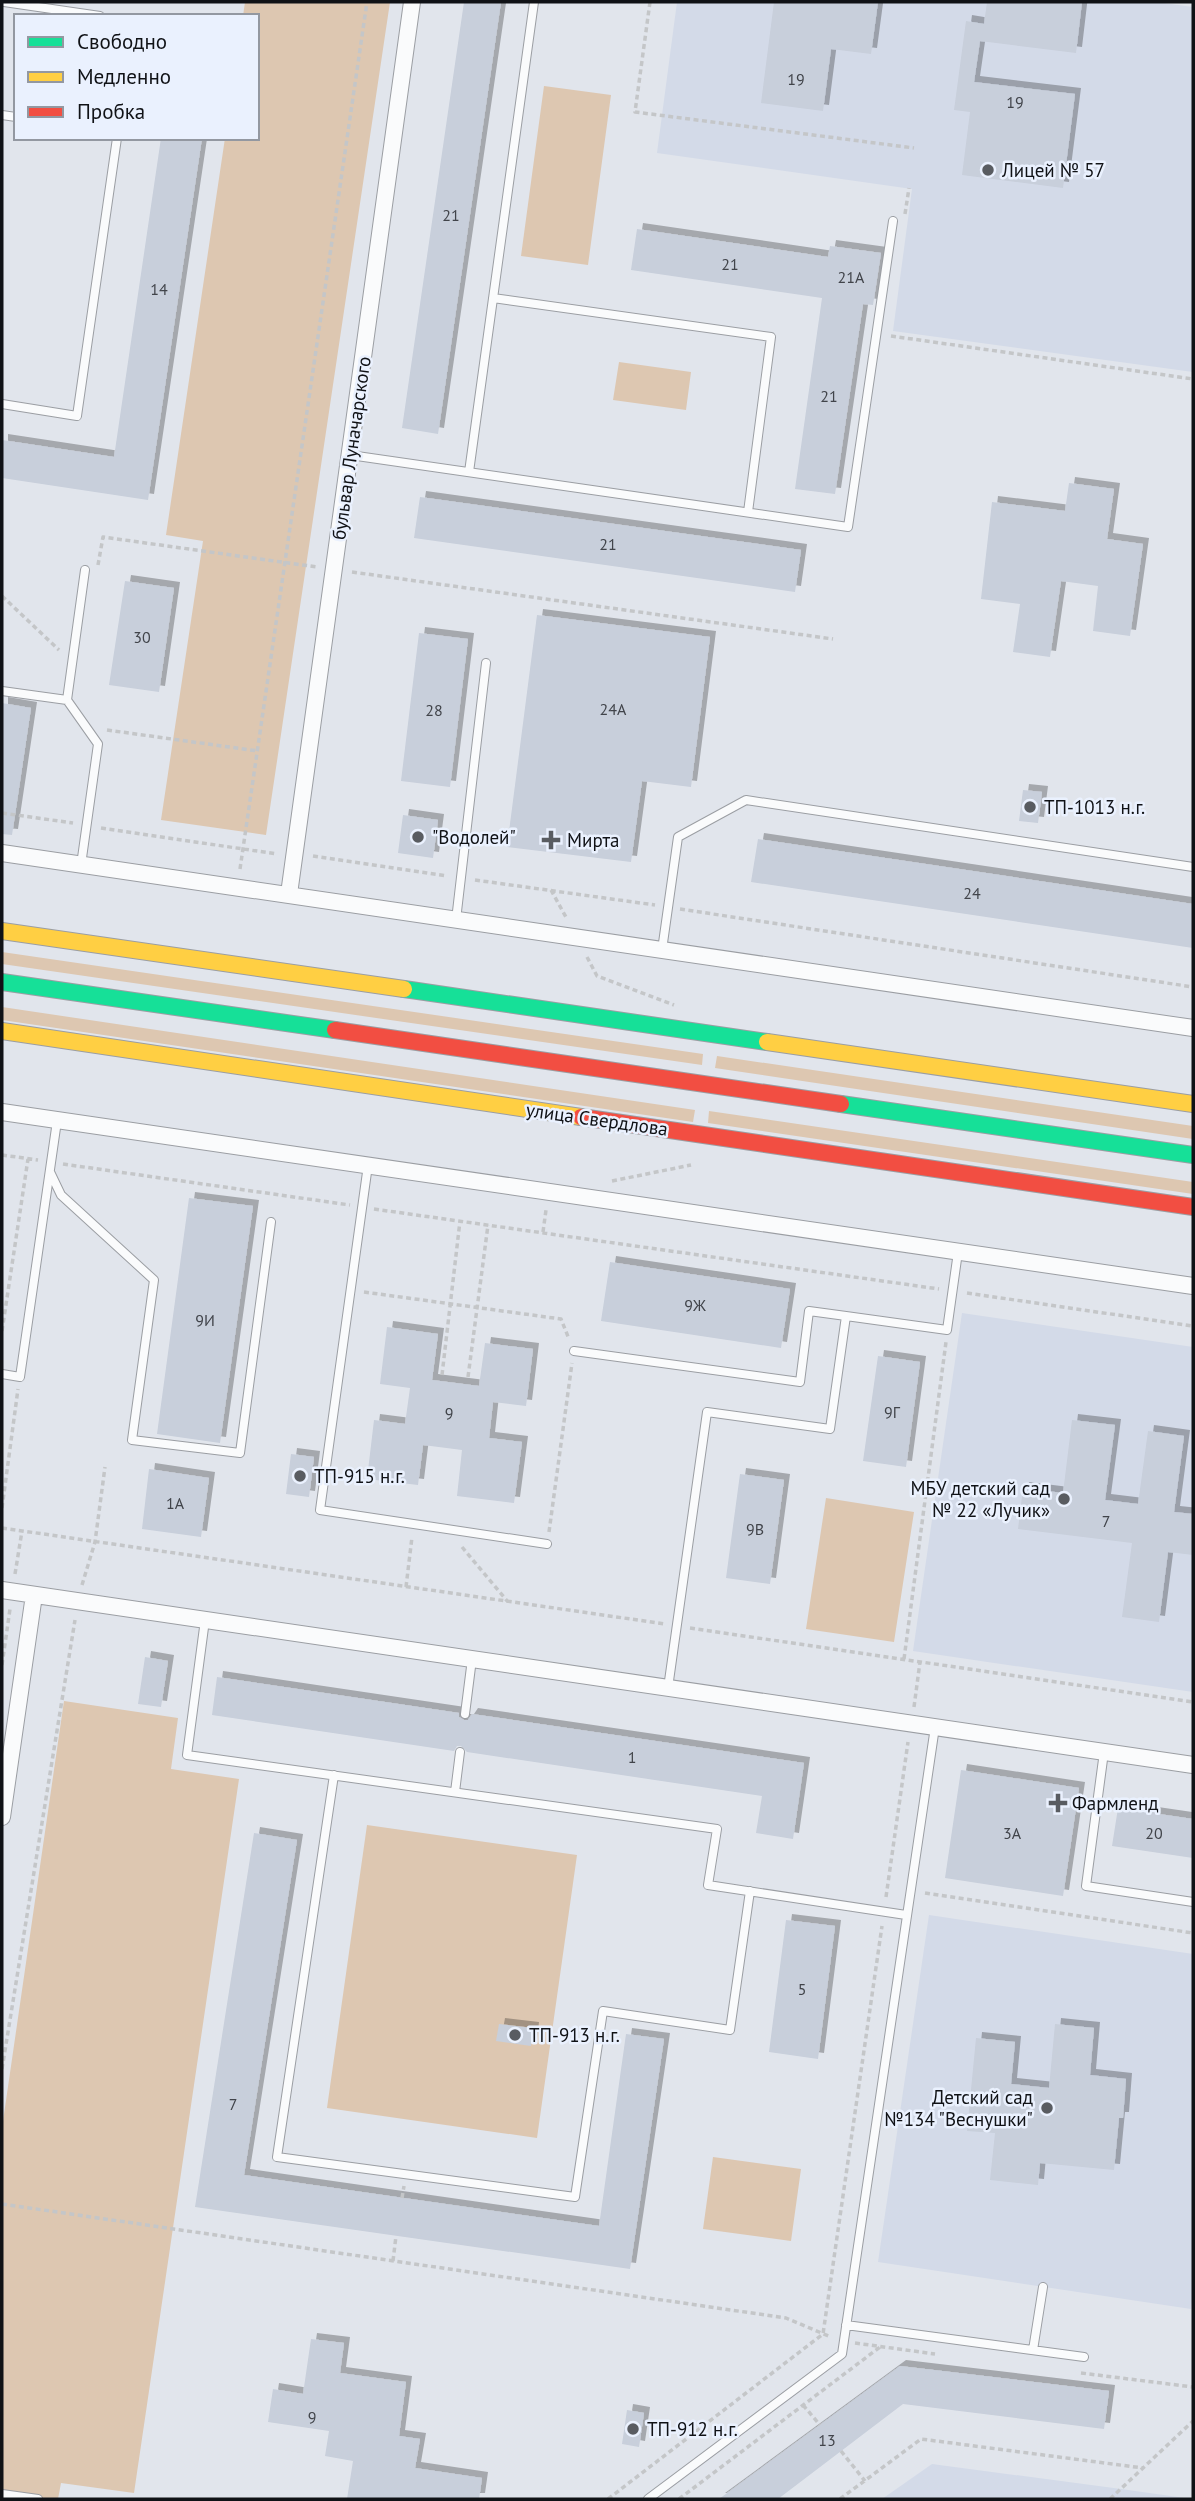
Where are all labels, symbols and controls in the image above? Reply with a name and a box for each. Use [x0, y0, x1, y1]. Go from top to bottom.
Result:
legend [14, 14, 259, 140]
text: Свободно [77, 28, 167, 55]
text: Медленно [77, 63, 171, 90]
house number: 19 [787, 69, 805, 89]
house number: 19 [1006, 92, 1024, 112]
text: Пробка [77, 98, 145, 125]
place label: Лицей № 57 [1001, 158, 1105, 182]
marker: Лицей № 57 [980, 162, 996, 178]
house number: 21 [442, 205, 460, 225]
house number: 21 [721, 254, 739, 274]
house number: 21А [838, 267, 865, 287]
house number: 14 [150, 279, 168, 299]
street label: бульвар Луначарского [326, 355, 376, 541]
house number: 21 [820, 386, 838, 406]
house number: 21 [599, 534, 617, 554]
house number: 30 [133, 627, 151, 647]
house number: 24А [600, 699, 627, 719]
house number: 28 [425, 700, 443, 720]
place label: ТП-1013 н.г. [1044, 795, 1145, 819]
marker: ТП-1013 н.г. [1022, 799, 1038, 815]
place label: "Водолей" [432, 825, 516, 849]
place label: Мирта [567, 828, 619, 852]
marker: "Водолей" [410, 829, 426, 845]
marker: Мирта [541, 830, 561, 850]
house number: 24 [963, 883, 981, 903]
street label: улица Свердлова [524, 1097, 670, 1141]
house number: 9Ж [684, 1295, 706, 1315]
house number: 9И [195, 1310, 215, 1330]
house number: 9Г [884, 1402, 901, 1422]
house number: 9 [445, 1403, 453, 1423]
place label: ТП-915 н.г. [314, 1464, 405, 1488]
marker: ТП-915 н.г. [292, 1468, 308, 1484]
place label: МБУ детский сад № 22 «Лучик» [911, 1476, 1050, 1522]
marker: МБУ детский сад № 22 «Лучик» [1056, 1491, 1072, 1507]
house number: 1А [166, 1493, 185, 1513]
house number: 7 [1102, 1511, 1110, 1531]
house number: 9В [746, 1519, 764, 1539]
house number: 1 [628, 1747, 636, 1767]
place label: Фармленд [1072, 1791, 1159, 1815]
marker: Фармленд [1050, 1795, 1066, 1811]
house number: 3А [1003, 1823, 1022, 1843]
house number: 20 [1145, 1823, 1163, 1843]
house number: 5 [798, 1979, 806, 1999]
place label: ТП-913 н.г. [529, 2023, 620, 2047]
marker: ТП-913 н.г. [507, 2027, 523, 2043]
place label: Детский сад №134 "Веснушки" [884, 2085, 1033, 2131]
house number: 7 [229, 2094, 237, 2114]
marker: Детский сад №134 "Веснушки" [1039, 2100, 1055, 2116]
house number: 9 [308, 2407, 316, 2427]
place label: ТП-912 н.г. [647, 2417, 738, 2441]
marker: ТП-912 н.г. [625, 2421, 641, 2437]
house number: 13 [818, 2430, 836, 2450]

